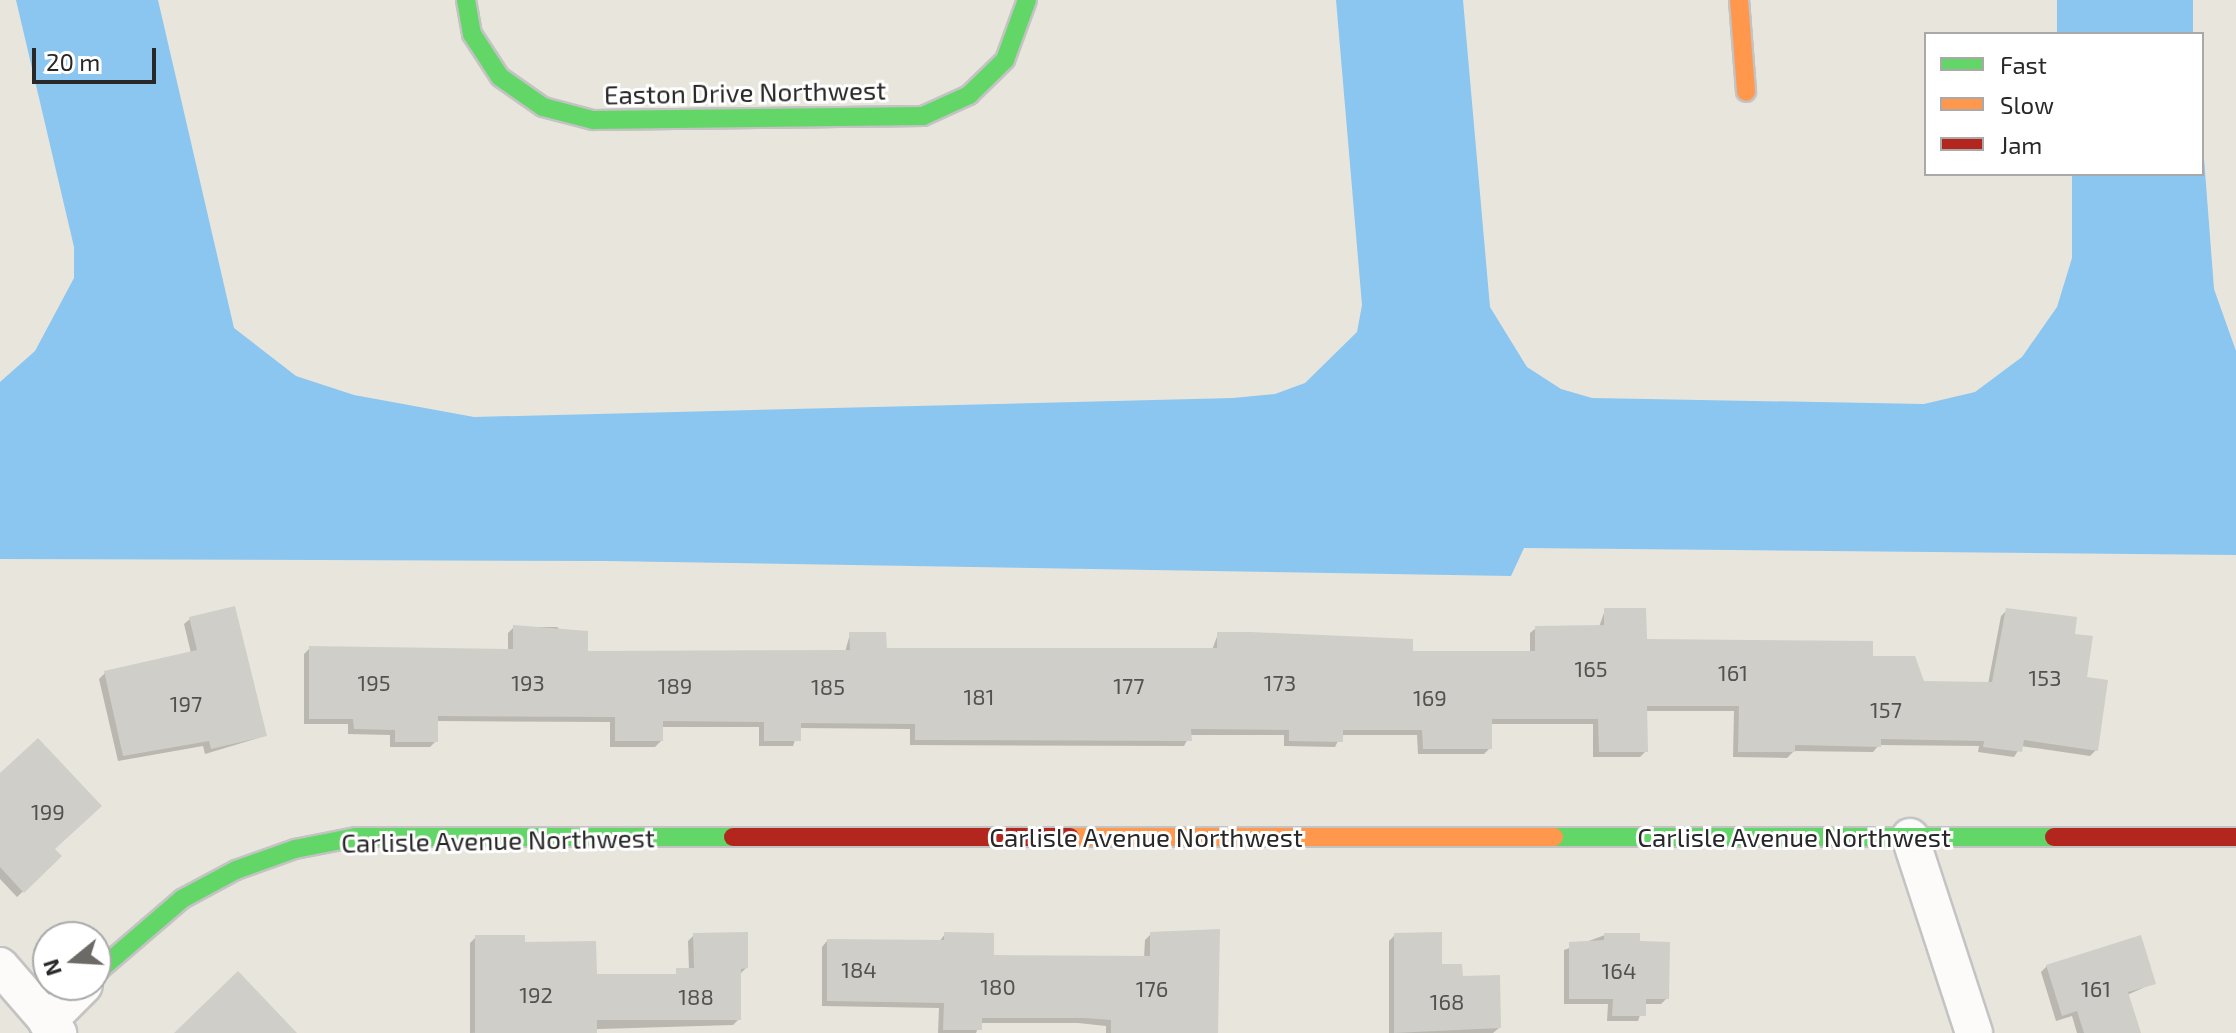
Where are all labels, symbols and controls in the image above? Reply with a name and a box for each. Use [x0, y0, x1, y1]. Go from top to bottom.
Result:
scale bar [36, 32, 160, 82]
legend [1924, 32, 2204, 176]
text: 20 m [46, 47, 100, 76]
text: Fast [2000, 50, 2047, 79]
street label: Easton Drive Northwest [604, 74, 886, 110]
text: Slow [2000, 90, 2054, 119]
text: Jam [2000, 130, 2042, 159]
house number: 165 [1574, 656, 1608, 682]
house number: 161 [1718, 660, 1748, 686]
house number: 153 [2029, 665, 2061, 691]
house number: 195 [357, 670, 391, 696]
house number: 193 [511, 670, 545, 696]
house number: 173 [1264, 670, 1296, 696]
house number: 189 [658, 673, 692, 699]
house number: 177 [1113, 673, 1145, 699]
house number: 185 [811, 674, 845, 700]
house number: 181 [964, 684, 994, 710]
house number: 169 [1413, 685, 1447, 711]
house number: 197 [170, 691, 202, 717]
house number: 157 [1870, 697, 1902, 723]
house number: 199 [31, 799, 65, 825]
street label: Carlisle Avenue Northwest [989, 821, 1303, 853]
street label: Carlisle Avenue Northwest [1637, 821, 1951, 853]
street label: Carlisle Avenue Northwest [341, 822, 655, 858]
north arrow [32, 921, 112, 1001]
text: N [36, 956, 66, 979]
house number: 184 [841, 957, 877, 983]
house number: 164 [1602, 958, 1636, 984]
house number: 180 [980, 974, 1016, 1000]
house number: 176 [1136, 976, 1168, 1002]
house number: 161 [2081, 976, 2111, 1002]
house number: 192 [519, 982, 553, 1008]
house number: 188 [678, 984, 714, 1010]
house number: 168 [1430, 989, 1464, 1015]

